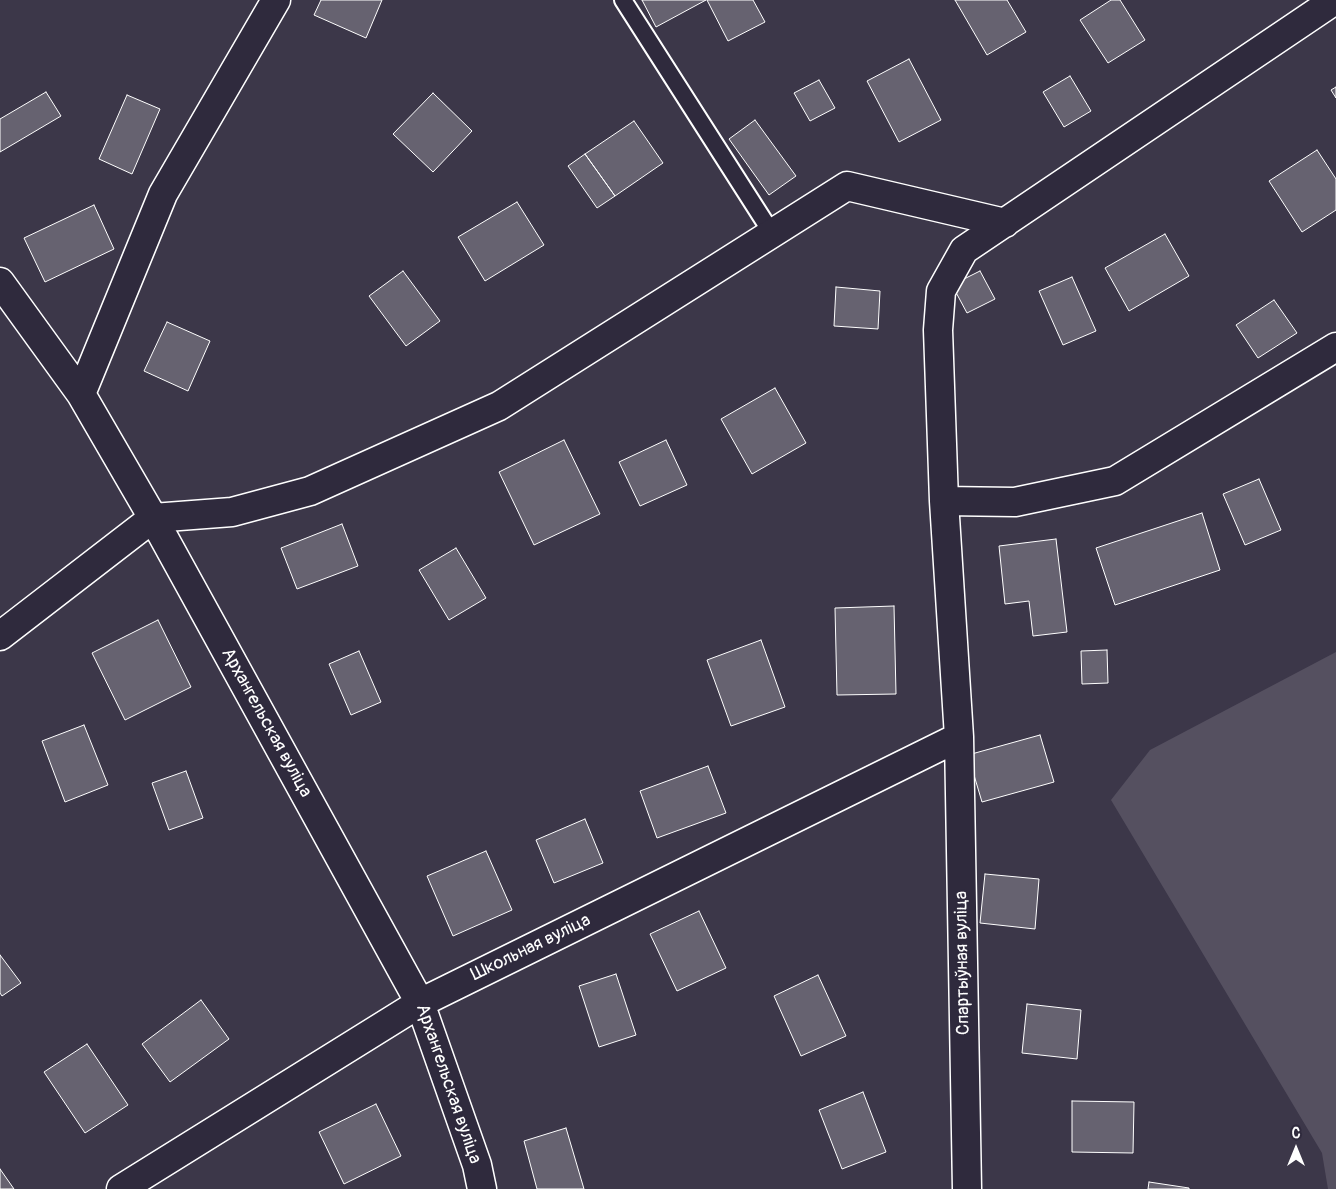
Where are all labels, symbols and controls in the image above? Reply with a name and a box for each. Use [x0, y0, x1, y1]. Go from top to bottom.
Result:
street label: Архангельская вуліца [216, 645, 316, 801]
street label: Спартыўная вуліца [951, 891, 975, 1035]
street label: Школьная вуліца [468, 910, 594, 986]
street label: Архангельская вуліца [411, 1001, 485, 1167]
north arrow [1271, 1124, 1321, 1174]
text: С [1292, 1125, 1300, 1142]

